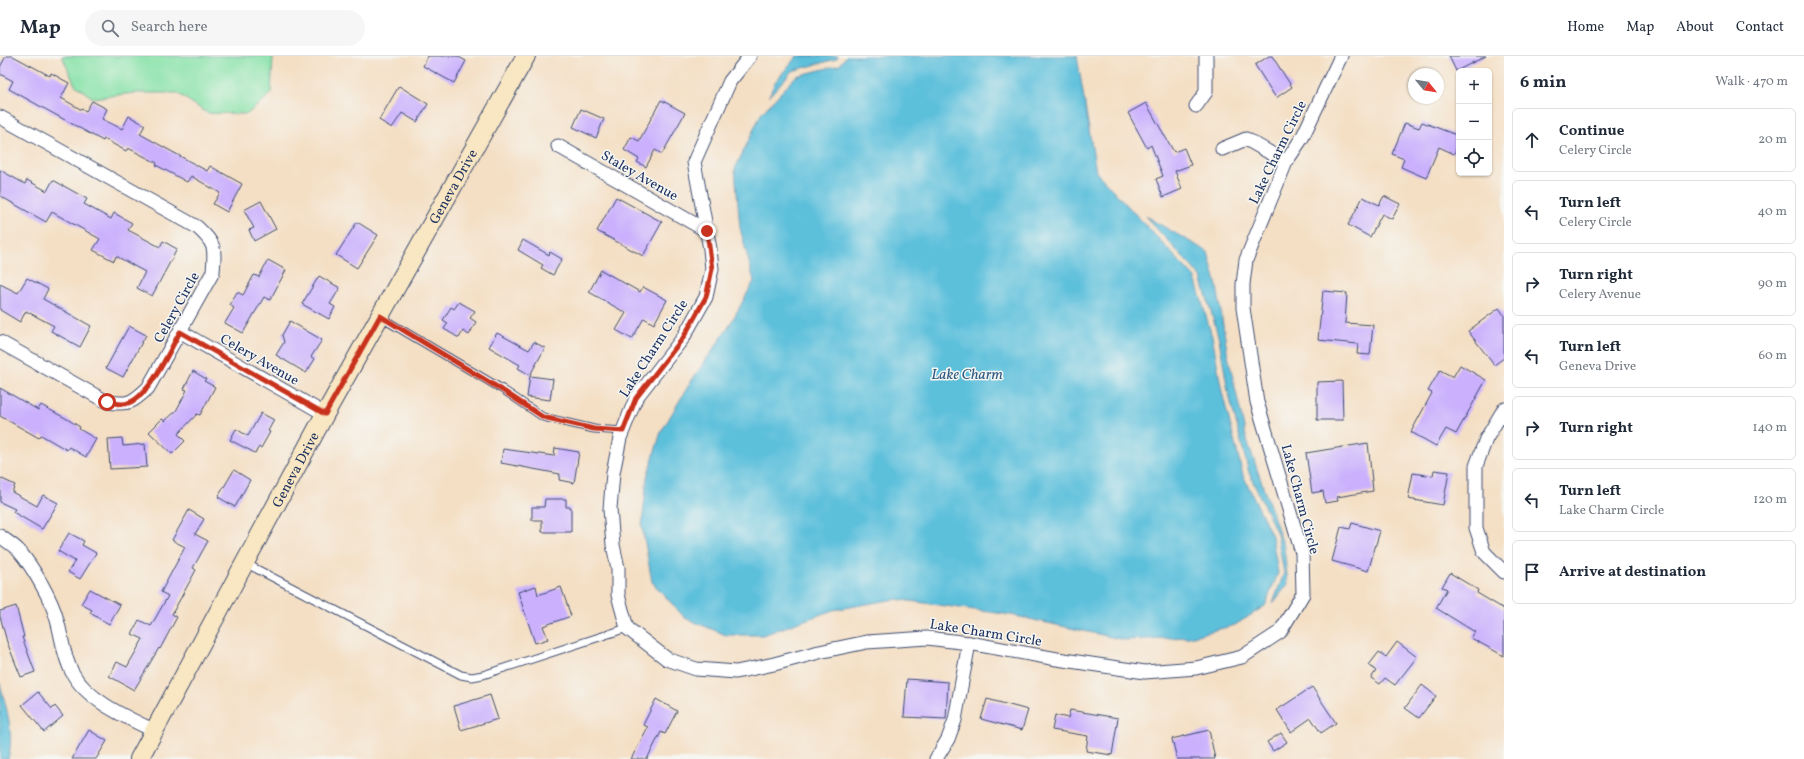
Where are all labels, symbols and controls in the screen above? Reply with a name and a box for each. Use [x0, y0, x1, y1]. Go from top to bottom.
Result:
search box [85, 10, 365, 46]
text: Map [20, 15, 61, 41]
icon: search [99, 17, 121, 39]
text: Search here [131, 17, 208, 38]
text: Home [1567, 18, 1604, 37]
text: Map [1626, 18, 1654, 37]
text: About [1676, 18, 1714, 37]
text: Contact [1736, 18, 1784, 37]
north arrow [1408, 68, 1444, 104]
map controls [1456, 68, 1492, 176]
button: + [1456, 68, 1492, 104]
text: 6 min [1520, 71, 1566, 94]
text: Walk · 470 m [1715, 73, 1788, 91]
street label: Lake Charm Circle [1245, 97, 1312, 208]
button: − [1456, 104, 1492, 140]
text: Continue [1559, 121, 1624, 142]
icon: ahead [1521, 129, 1543, 151]
text: 20 m [1758, 131, 1787, 149]
button: locate [1456, 140, 1492, 176]
text: Celery Circle [1559, 142, 1632, 160]
street label: Geneva Drive [425, 146, 483, 228]
street label: Staley Avenue [597, 147, 682, 206]
text: Turn left [1559, 193, 1621, 214]
icon: left [1521, 201, 1543, 223]
text: 40 m [1758, 203, 1787, 221]
text: Celery Circle [1559, 214, 1632, 232]
route end [698, 222, 716, 240]
text: Turn right [1559, 265, 1633, 286]
street label: Celery Circle [150, 269, 205, 347]
icon: right [1521, 273, 1543, 295]
text: 90 m [1758, 275, 1787, 293]
text: Celery Avenue [1559, 286, 1641, 304]
street label: Lake Charm Circle [615, 296, 693, 401]
street label: Celery Avenue [216, 330, 303, 391]
text: Turn left [1559, 337, 1621, 358]
icon: left [1521, 345, 1543, 367]
text: 60 m [1759, 347, 1787, 365]
text: Geneva Drive [1559, 358, 1636, 376]
water label: Lake Charm [931, 365, 1003, 386]
route start [98, 393, 116, 411]
icon: right [1521, 417, 1543, 439]
text: Turn right [1559, 418, 1633, 439]
text: 140 m [1753, 419, 1787, 437]
street label: Geneva Drive [268, 429, 325, 511]
street label: Lake Charm Circle [1276, 442, 1323, 557]
text: Turn left [1559, 481, 1621, 502]
icon: left [1521, 489, 1543, 511]
text: 120 m [1753, 491, 1787, 509]
text: Lake Charm Circle [1559, 502, 1664, 520]
icon: arrive [1521, 561, 1543, 583]
text: Arrive at destination [1559, 562, 1706, 583]
street label: Lake Charm Circle [928, 615, 1043, 652]

